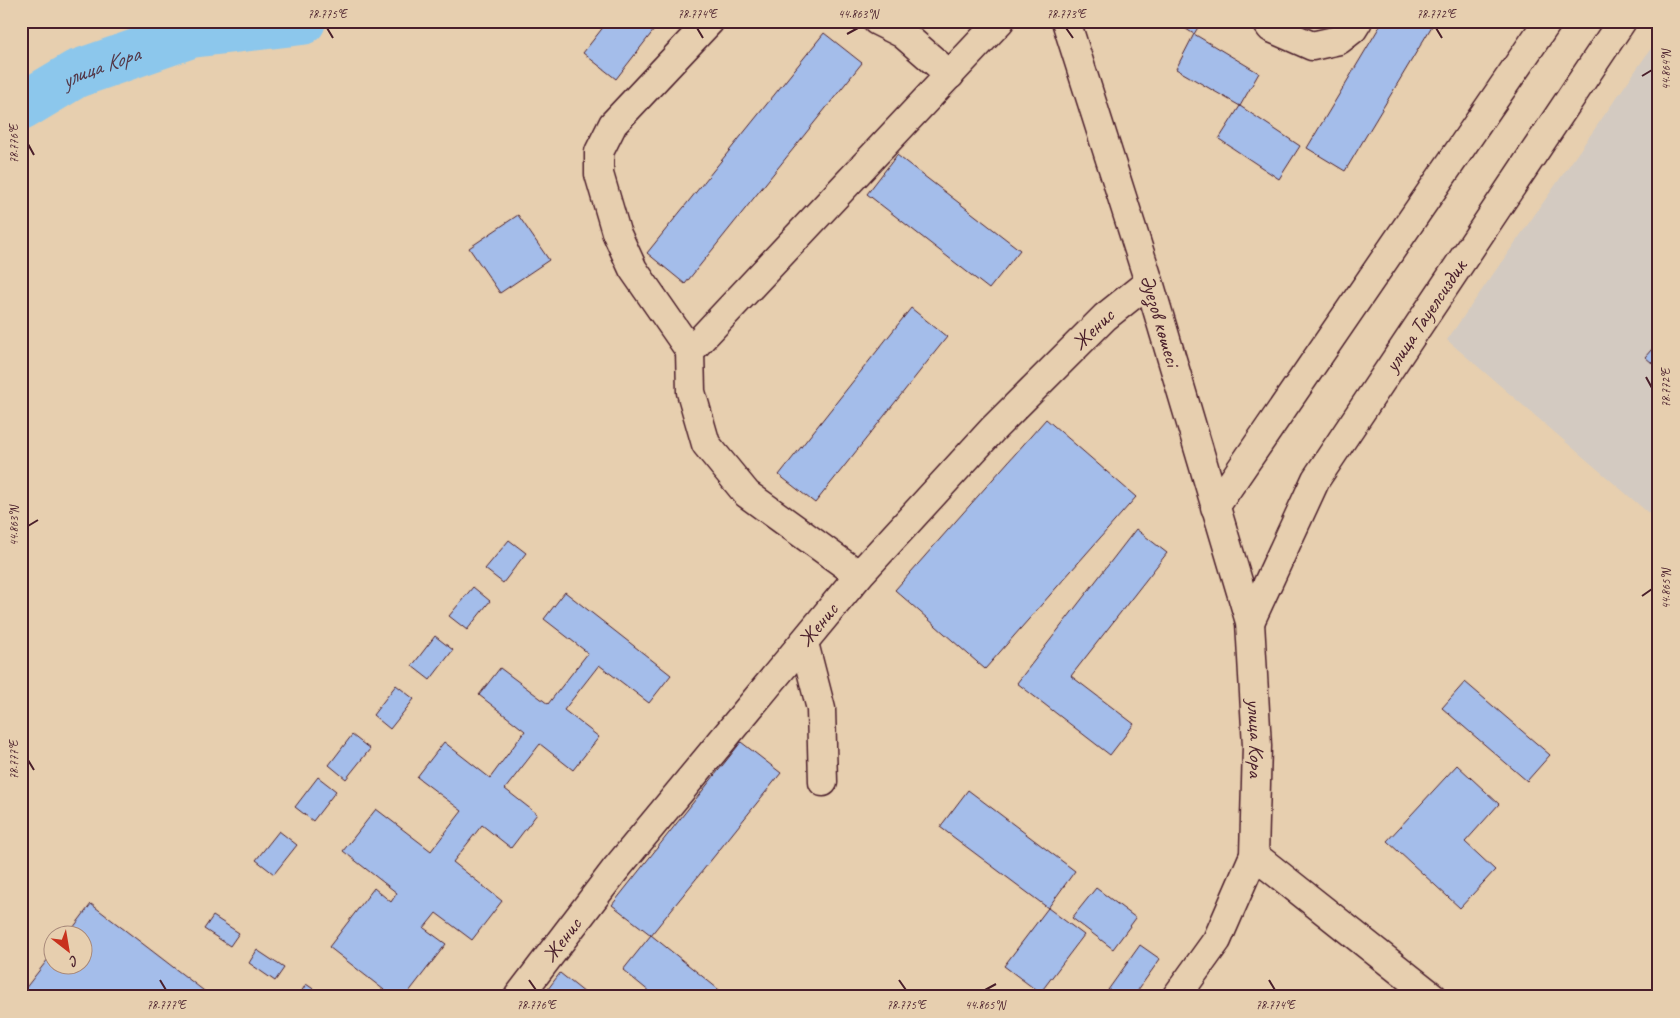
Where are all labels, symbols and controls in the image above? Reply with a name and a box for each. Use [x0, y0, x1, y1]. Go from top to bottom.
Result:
text: 78.775°E [307, 6, 348, 22]
text: 78.774°E [677, 6, 718, 22]
text: 44.863°N [838, 6, 880, 22]
text: 78.773°E [1046, 6, 1087, 22]
text: 78.772°E [1416, 6, 1457, 22]
water label: улица Кора [54, 39, 145, 96]
text: 44.864°N [1658, 48, 1674, 90]
text: 78.776°E [6, 123, 22, 164]
street label: улица Тауелсиздик [1377, 253, 1473, 378]
street label: Әуезов көшесі [1134, 271, 1187, 372]
street label: Женис [1066, 301, 1120, 356]
text: 78.772°E [1658, 367, 1674, 408]
text: 44.863°N [6, 504, 22, 546]
text: 44.865°N [1658, 567, 1674, 609]
street label: Женис [792, 596, 845, 652]
street label: улица Кора [1241, 696, 1270, 780]
text: 78.777°E [6, 739, 22, 780]
street label: Женис [536, 911, 588, 967]
north arrow [42, 926, 92, 976]
text: С [65, 952, 82, 971]
text: 78.777°E [146, 997, 187, 1013]
text: 78.776°E [516, 997, 557, 1013]
text: 78.775°E [886, 997, 927, 1013]
text: 44.865°N [965, 997, 1007, 1013]
text: 78.774°E [1255, 997, 1296, 1013]

